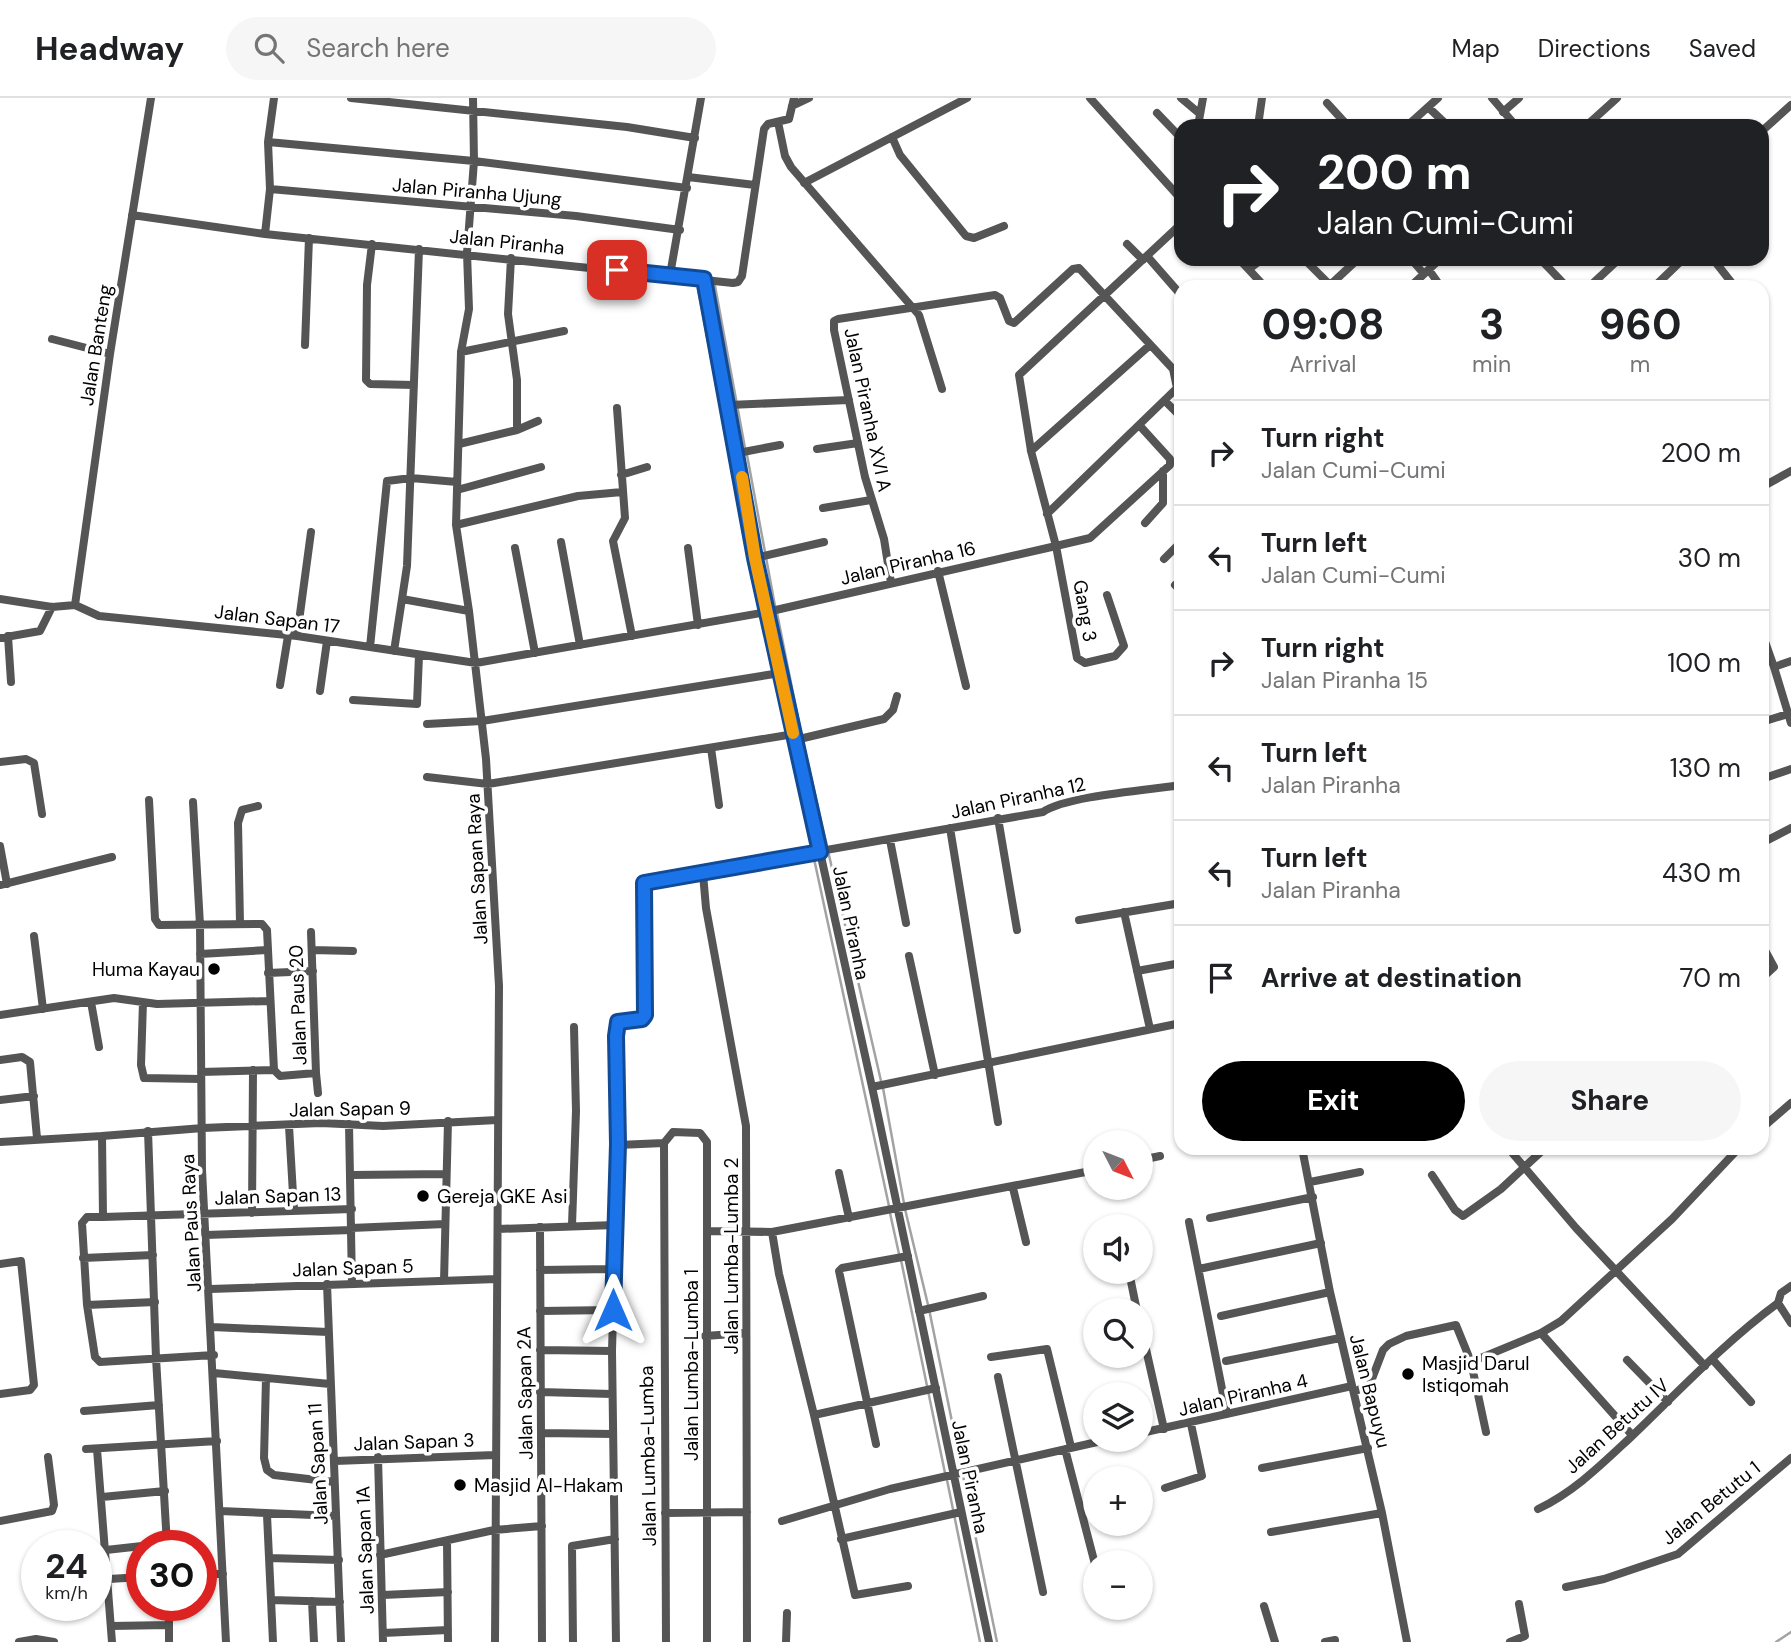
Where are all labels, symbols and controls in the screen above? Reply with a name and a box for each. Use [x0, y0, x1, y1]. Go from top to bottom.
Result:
search box [226, 17, 716, 80]
text: Headway [35, 27, 184, 70]
icon: search [250, 29, 288, 67]
text: Search here [306, 31, 450, 65]
text: Map [1452, 33, 1500, 64]
text: Directions [1538, 33, 1651, 64]
text: Saved [1689, 33, 1756, 64]
text: 200 m [1317, 140, 1472, 204]
icon: right [1202, 147, 1293, 238]
street label: Jalan Piranha Ujung [391, 172, 563, 212]
text: Jalan Cumi-Cumi [1317, 202, 1574, 244]
street label: Jalan Piranha [448, 224, 566, 260]
pin [587, 240, 647, 300]
icon: arrive [598, 251, 636, 289]
street label: Jalan Banteng [74, 282, 118, 407]
text: 09:08 [1261, 297, 1385, 352]
text: 3 [1479, 297, 1504, 352]
text: 960 [1599, 297, 1682, 352]
street label: Jalan Piranha XVI A [838, 326, 898, 495]
text: Arrival [1289, 349, 1356, 379]
text: min [1472, 349, 1511, 379]
text: m [1630, 349, 1650, 379]
text: Turn right [1261, 421, 1385, 455]
icon: right [1202, 434, 1240, 472]
text: 200 m [1661, 436, 1741, 470]
text: Jalan Cumi-Cumi [1261, 455, 1446, 485]
text: Turn left [1261, 526, 1368, 560]
street label: Jalan Piranha 16 [838, 535, 978, 591]
icon: left [1202, 539, 1240, 577]
text: 30 m [1678, 541, 1741, 575]
text: Jalan Cumi-Cumi [1261, 560, 1446, 590]
street label: Gang 3 [1067, 578, 1103, 644]
street label: Jalan Sapan 17 [213, 599, 341, 639]
text: Turn right [1261, 631, 1385, 665]
icon: right [1202, 644, 1240, 682]
text: 100 m [1667, 646, 1741, 680]
text: Jalan Piranha 15 [1261, 665, 1428, 695]
text: Turn left [1261, 736, 1368, 770]
icon: left [1202, 749, 1240, 787]
text: 130 m [1670, 751, 1741, 785]
text: Jalan Piranha [1261, 770, 1401, 800]
street label: Jalan Piranha 12 [948, 771, 1088, 825]
street label: Jalan Sapan Raya [461, 793, 493, 945]
text: Turn left [1261, 841, 1368, 875]
icon: left [1202, 854, 1240, 892]
text: 430 m [1662, 856, 1741, 890]
street label: Jalan Piranha [827, 864, 875, 982]
text: Jalan Piranha [1261, 875, 1401, 905]
street label: Jalan Paus 20 [283, 944, 313, 1066]
place label: Huma Kayau [92, 957, 200, 982]
icon: arrive [1202, 959, 1240, 997]
marker: Huma Kayau [206, 961, 222, 977]
text: Arrive at destination [1261, 961, 1522, 995]
text: 70 m [1680, 961, 1741, 995]
button: Exit [1202, 1061, 1465, 1141]
button: Share [1479, 1061, 1741, 1141]
street label: Jalan Sapan 9 [289, 1095, 411, 1123]
north arrow [1083, 1130, 1153, 1200]
map controls [1083, 1130, 1153, 1620]
street label: Jalan Paus Raya [175, 1153, 207, 1293]
street label: Jalan Lumba-Lumba 2 [719, 1158, 744, 1354]
street label: Jalan Sapan 13 [214, 1181, 342, 1211]
place label: Gereja GKE Asi [437, 1184, 568, 1209]
marker: Gereja GKE Asi [415, 1188, 431, 1204]
button: sound [1083, 1214, 1153, 1284]
street label: Jalan Sapan 5 [292, 1253, 414, 1283]
street label: Jalan Lumba-Lumba 1 [679, 1269, 704, 1461]
position arrow [576, 1273, 650, 1347]
button: search [1083, 1298, 1153, 1368]
street label: Jalan Sapan 2A [511, 1326, 539, 1460]
street label: Jalan Bapuyu [1344, 1331, 1396, 1451]
place label: Masjid Darul Istiqomah [1422, 1351, 1530, 1398]
street label: Jalan Lumba-Lumba [634, 1365, 662, 1547]
marker: Masjid Darul Istiqomah [1400, 1366, 1416, 1382]
street label: Jalan Piranha 4 [1176, 1368, 1310, 1422]
street label: Jalan Betutu IV [1560, 1373, 1674, 1479]
button: layers [1083, 1382, 1153, 1452]
street label: Jalan Sapan 11 [302, 1403, 334, 1525]
street label: Jalan Piranha [946, 1418, 994, 1536]
street label: Jalan Sapan 3 [353, 1427, 475, 1457]
street label: Jalan Betutu 1 [1657, 1456, 1765, 1550]
button: + [1083, 1466, 1153, 1536]
place label: Masjid Al-Hakam [474, 1473, 623, 1498]
marker: Masjid Al-Hakam [452, 1477, 468, 1493]
street label: Jalan Sapan 1A [350, 1485, 380, 1615]
speed limit sign: 30 [126, 1530, 217, 1621]
text: 24 [45, 1543, 88, 1589]
button: − [1083, 1550, 1153, 1620]
text: km/h [45, 1581, 88, 1605]

